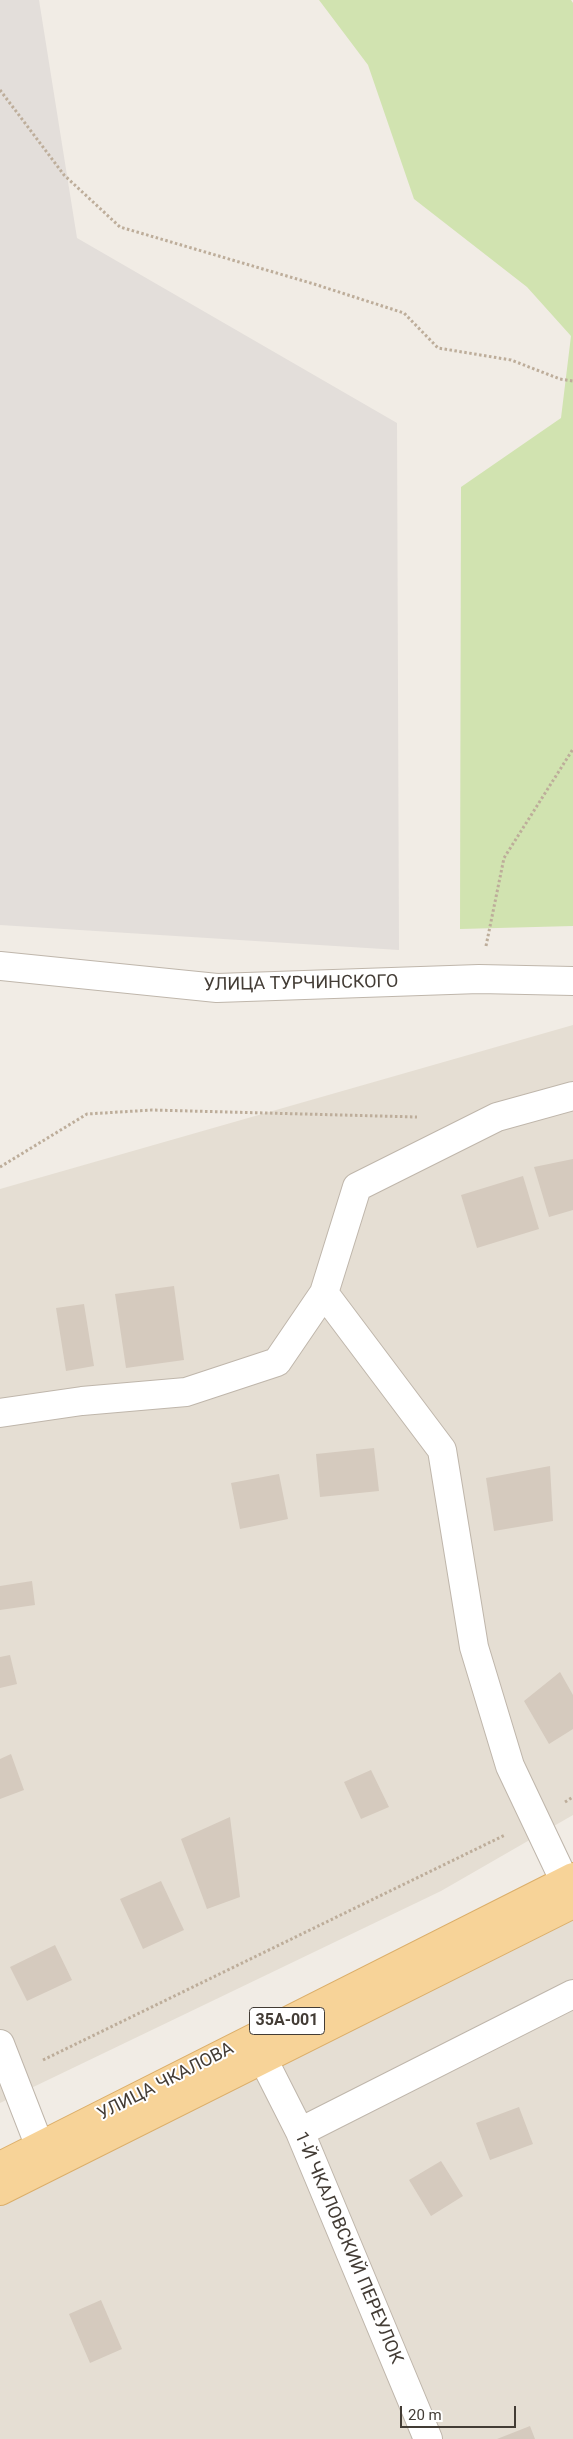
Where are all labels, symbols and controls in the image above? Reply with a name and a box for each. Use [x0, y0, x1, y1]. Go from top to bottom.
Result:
street label: УЛИЦА ТУРЧИНСКОГО [204, 972, 398, 996]
road number: 35А-001 [250, 2008, 324, 2034]
street label: УЛИЦА ЧКАЛОВА [94, 2038, 238, 2126]
street label: 1-Й ЧКАЛОВСКИЙ ПЕРЕУЛОК [289, 2129, 407, 2367]
scale bar [403, 2396, 519, 2428]
text: 20 m [408, 2406, 442, 2424]

